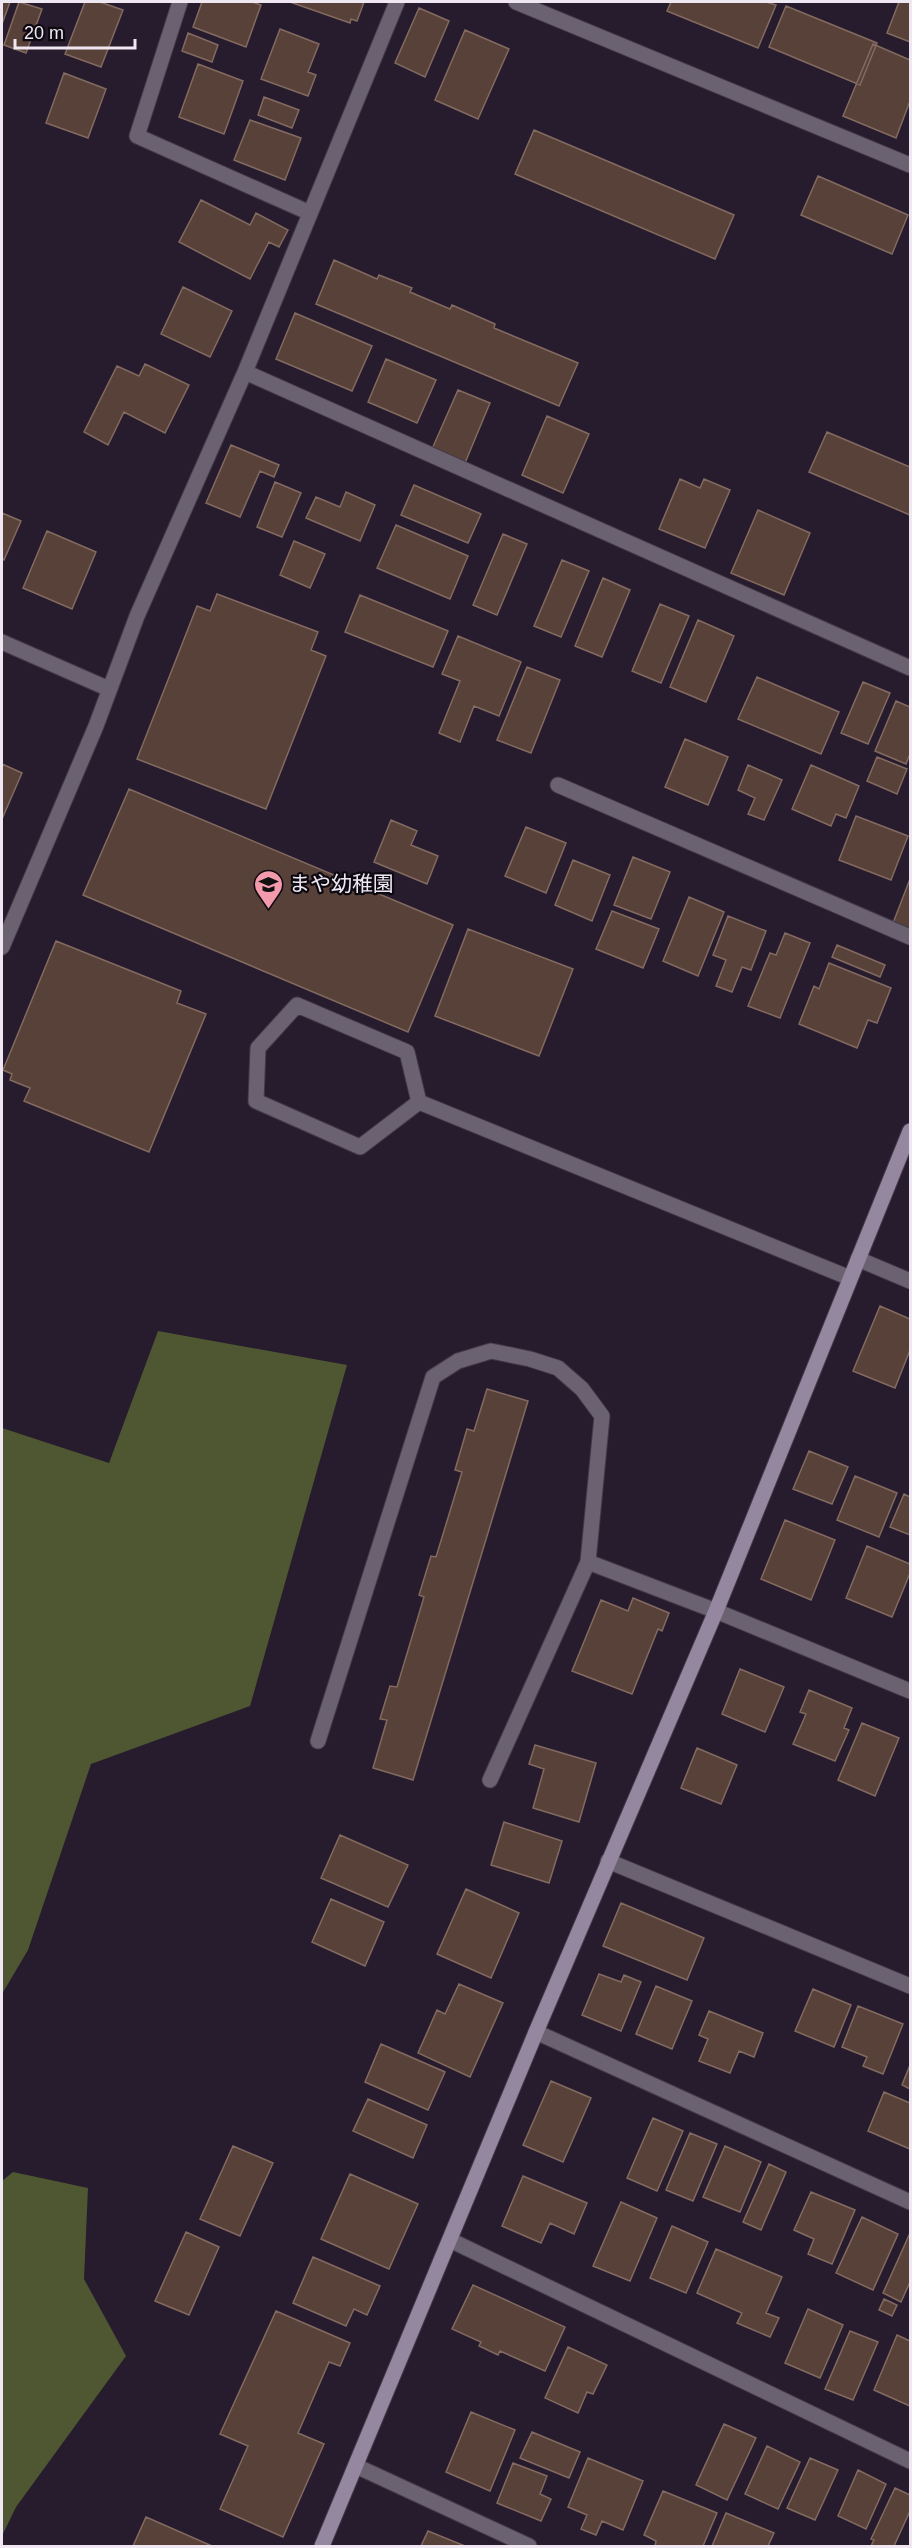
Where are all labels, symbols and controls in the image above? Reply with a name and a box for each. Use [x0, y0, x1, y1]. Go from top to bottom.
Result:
scale bar [15, 12, 135, 50]
text: 20 m [24, 23, 64, 43]
school or university icon: まや幼稚園 [252, 868, 284, 910]
place label: まや幼稚園 [289, 872, 394, 895]

